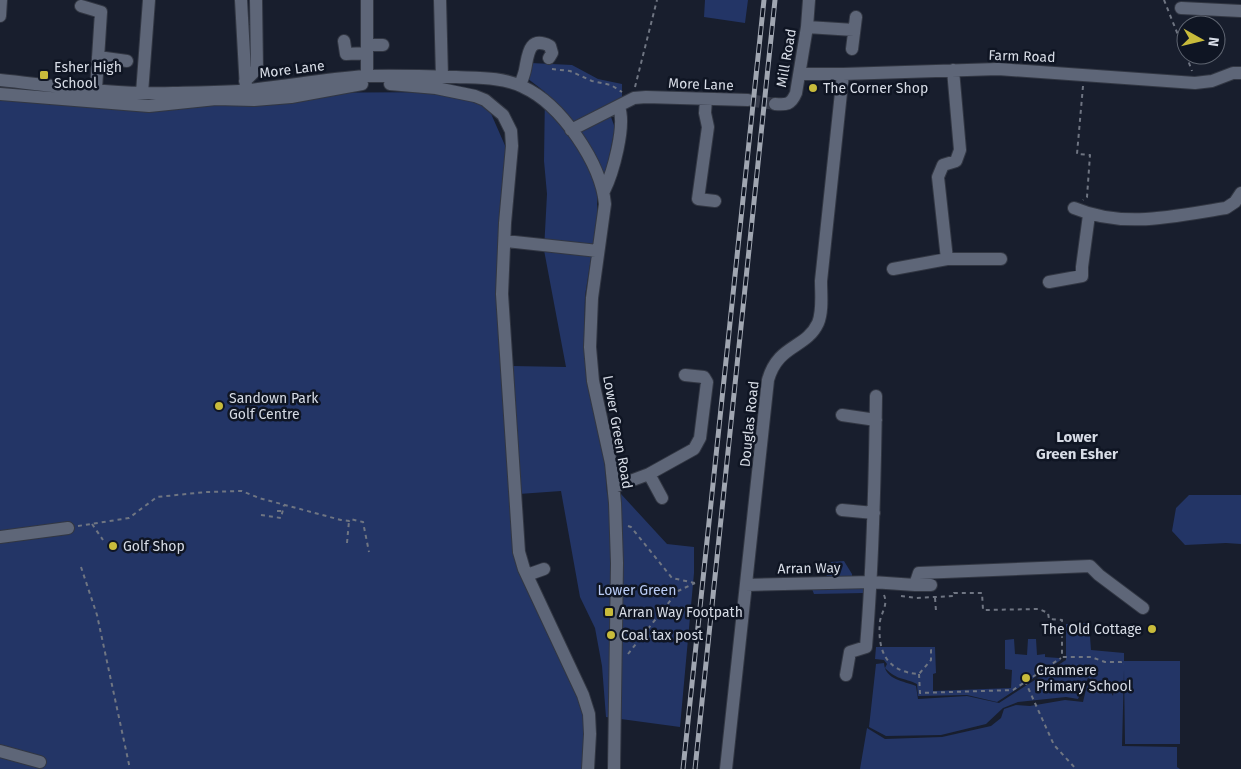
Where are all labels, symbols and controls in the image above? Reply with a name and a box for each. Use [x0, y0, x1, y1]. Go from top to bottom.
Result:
north arrow [1176, 15, 1226, 65]
street label: Mill Road [773, 28, 800, 89]
text: N [1204, 36, 1222, 48]
street label: Farm Road [988, 47, 1056, 66]
street label: More Lane [258, 57, 326, 82]
place label: Esher High School [54, 59, 122, 92]
marker: Esher High School [38, 69, 50, 81]
street label: More Lane [668, 75, 734, 94]
place label: The Corner Shop [823, 80, 928, 97]
marker: The Corner Shop [807, 82, 819, 94]
street label: Lower Green Road [599, 374, 636, 490]
street label: Douglas Road [737, 380, 762, 468]
place label: Sandown Park Golf Centre [229, 390, 319, 423]
marker: Sandown Park Golf Centre [213, 400, 225, 412]
district label: Lower Green Esher [1036, 428, 1119, 463]
place label: Golf Shop [123, 538, 185, 555]
marker: Golf Shop [107, 540, 119, 552]
street label: Arran Way [777, 559, 841, 578]
park label: Lower Green [598, 582, 676, 599]
place label: Arran Way Footpath [619, 604, 743, 621]
marker: Arran Way Footpath [603, 606, 615, 618]
place label: The Old Cottage [1042, 621, 1142, 638]
marker: The Old Cottage [1146, 623, 1158, 635]
place label: Coal tax post [621, 627, 704, 644]
marker: Coal tax post [605, 629, 617, 641]
place label: Cranmere Primary School [1036, 662, 1132, 695]
marker: Cranmere Primary School [1020, 672, 1032, 684]

